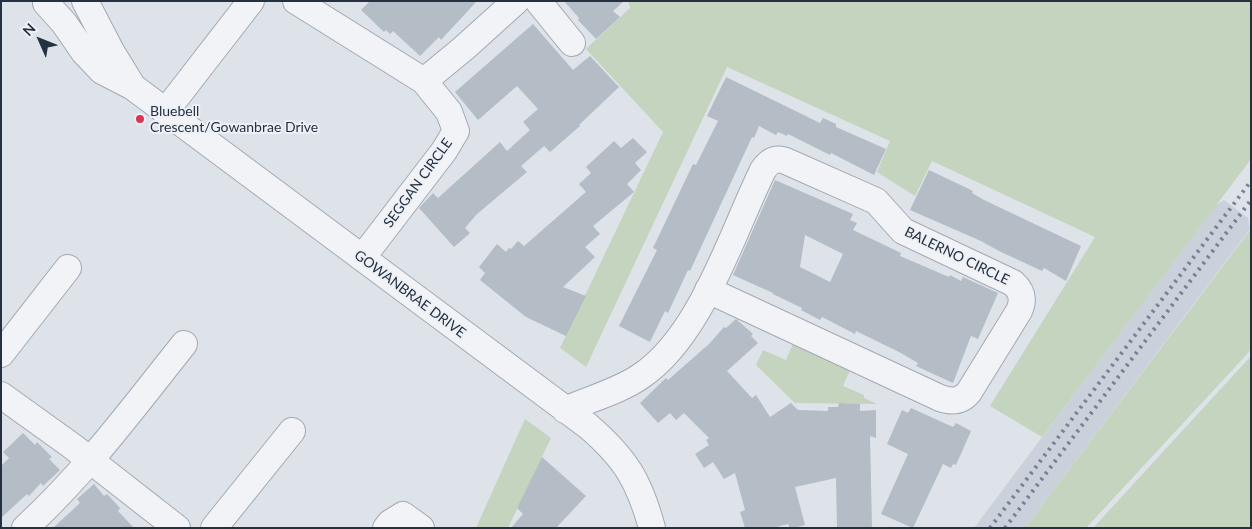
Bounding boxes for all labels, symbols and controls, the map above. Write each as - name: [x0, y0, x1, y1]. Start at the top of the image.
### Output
- north arrow: [15, 15, 65, 65]
- text: N: [19, 19, 39, 39]
- place label: Bluebell Crescent/Gowanbrae Drive: [150, 103, 318, 136]
- marker: Bluebell Crescent/Gowanbrae Drive: [134, 113, 146, 125]
- street label: SEGGAN CIRCLE: [380, 135, 456, 231]
- street label: BALERNO CIRCLE: [902, 223, 1012, 289]
- street label: GOWANBRAE DRIVE: [351, 247, 469, 341]

